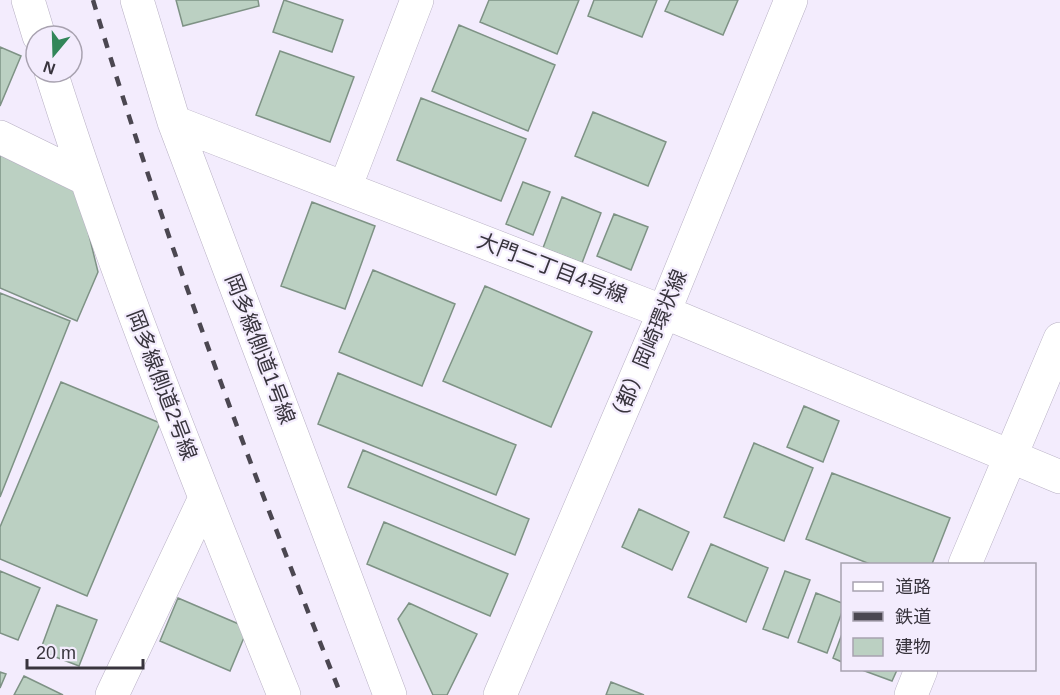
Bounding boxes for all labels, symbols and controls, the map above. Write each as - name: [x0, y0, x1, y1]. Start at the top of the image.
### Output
- north arrow: [24, 24, 84, 84]
- text: N: [41, 58, 58, 78]
- street label: 大門二丁目4号線: [474, 228, 630, 307]
- street label: （都）岡崎環状線: [604, 266, 691, 430]
- street label: 岡多線側道1号線: [221, 271, 300, 427]
- street label: 岡多線側道2号線: [123, 307, 202, 463]
- legend: [841, 563, 1036, 671]
- text: 道路: [895, 577, 931, 597]
- text: 鉄道: [895, 607, 931, 627]
- scale bar: [27, 632, 142, 670]
- text: 建物: [895, 637, 931, 657]
- text: 20 m: [36, 643, 76, 663]

